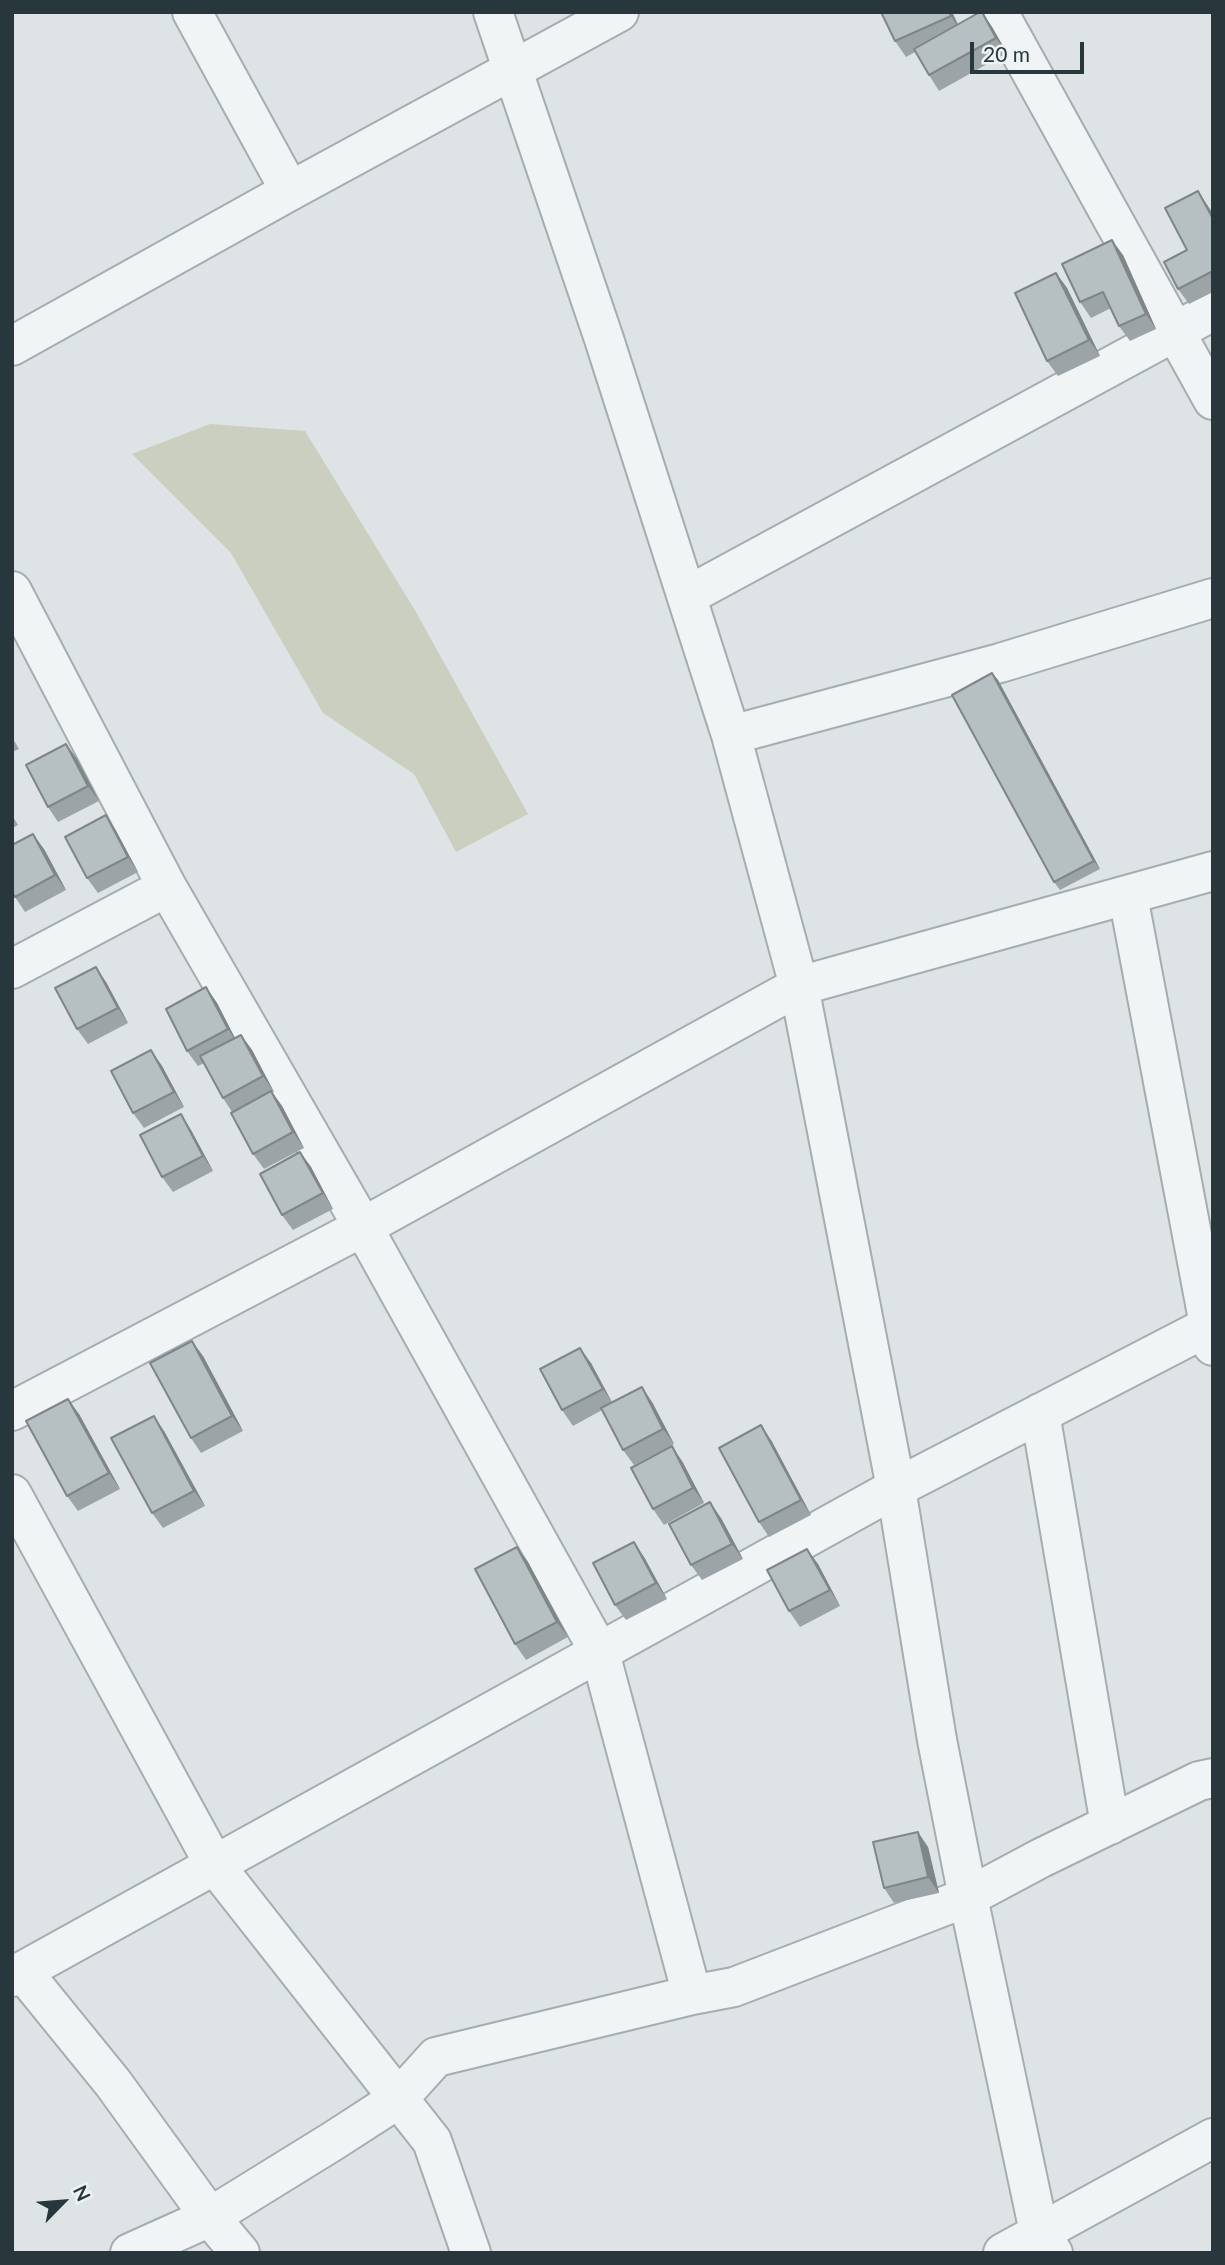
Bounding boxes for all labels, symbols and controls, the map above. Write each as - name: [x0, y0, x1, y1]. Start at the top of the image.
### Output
- scale bar: [973, 28, 1087, 72]
- text: 20 m: [983, 41, 1030, 66]
- north arrow: [28, 2167, 98, 2237]
- text: N: [69, 2181, 96, 2204]

